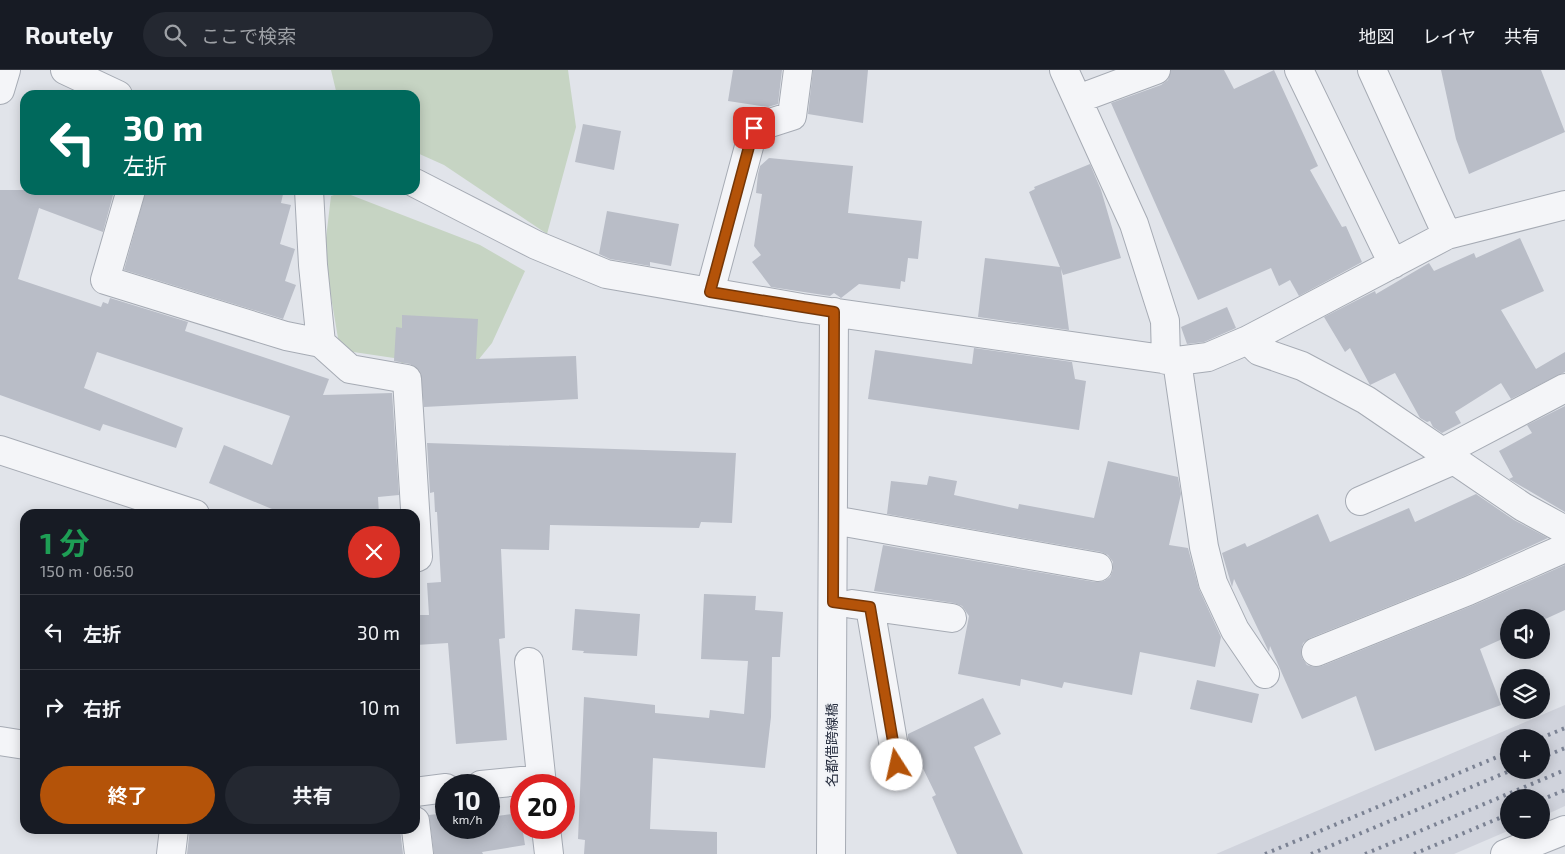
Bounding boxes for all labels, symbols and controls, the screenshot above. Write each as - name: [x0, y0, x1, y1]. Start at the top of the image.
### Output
- search box: [143, 12, 493, 57]
- text: Routely: [25, 20, 113, 49]
- icon: search: [161, 21, 189, 49]
- text: ここで検索: [201, 24, 296, 47]
- text: 地図: [1359, 25, 1395, 47]
- text: レイヤ: [1423, 25, 1476, 47]
- text: 共有: [1504, 25, 1540, 47]
- text: 30 m: [123, 106, 203, 148]
- pin: [733, 107, 775, 149]
- icon: left: [40, 110, 105, 175]
- icon: arrive: [740, 114, 768, 142]
- text: 左折: [123, 152, 167, 178]
- text: 1 分: [40, 524, 89, 560]
- button: close: [348, 526, 400, 578]
- text: 150 m · 06:50: [40, 561, 134, 580]
- map controls: [1500, 609, 1550, 839]
- button: sound: [1500, 609, 1550, 659]
- icon: left: [40, 618, 68, 646]
- text: 30 m: [357, 621, 400, 644]
- text: 左折: [83, 622, 121, 645]
- button: layers: [1500, 669, 1550, 719]
- icon: right: [40, 693, 68, 721]
- text: 10 m: [360, 696, 400, 719]
- text: 右折: [83, 697, 121, 720]
- street label: 名都借跨線橋: [823, 703, 840, 787]
- button: +: [1500, 729, 1550, 779]
- position arrow: [870, 738, 922, 790]
- button: 終了: [40, 766, 215, 824]
- button: 共有: [225, 766, 400, 824]
- speed limit sign: 20: [510, 774, 575, 839]
- text: 10: [454, 785, 481, 815]
- button: −: [1500, 789, 1550, 839]
- text: km/h: [453, 812, 482, 826]

